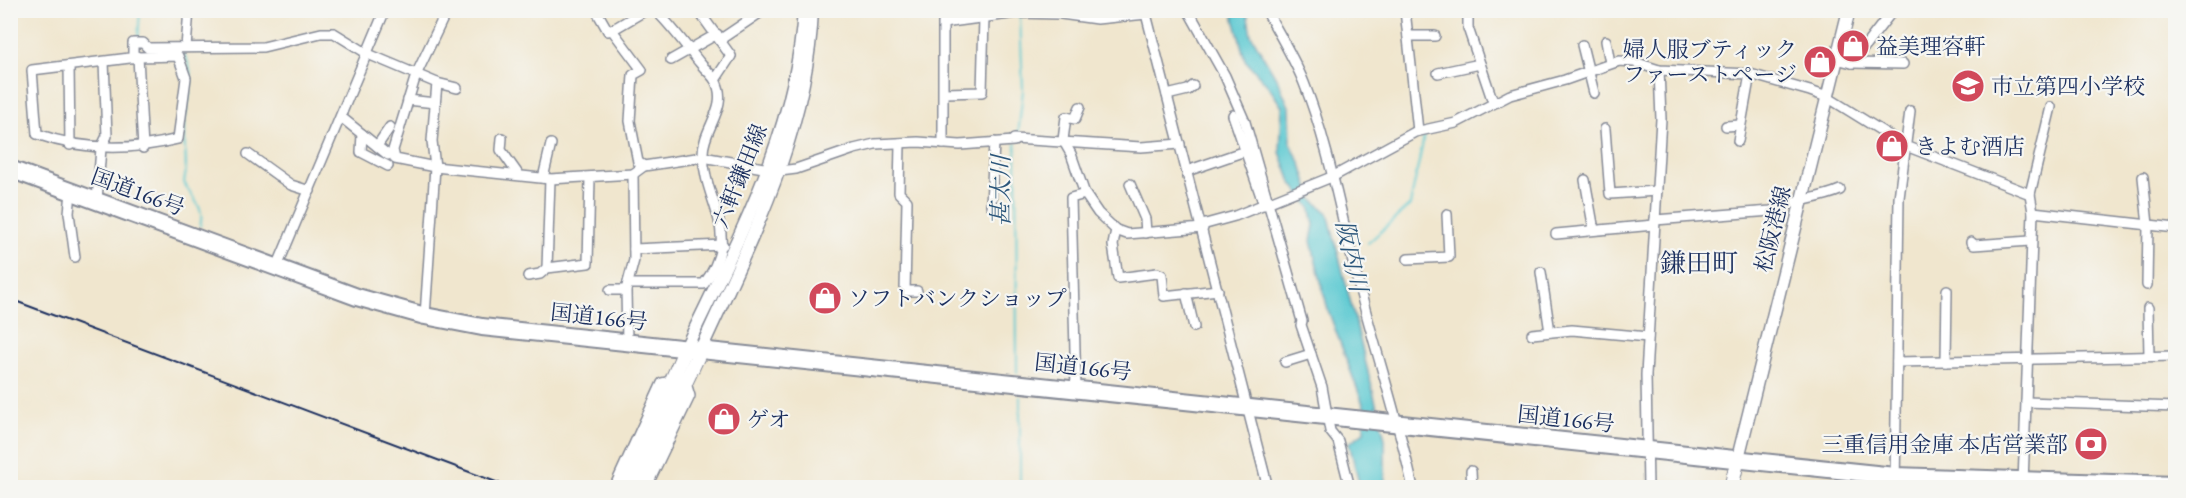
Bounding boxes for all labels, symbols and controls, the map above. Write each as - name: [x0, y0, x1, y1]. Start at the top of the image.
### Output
- shop icon: 益美理容軒: [1835, 28, 1871, 64]
- place label: 益美理容軒: [1876, 32, 1986, 61]
- place label: 婦人服ブティック ファーストページ: [1623, 35, 1797, 89]
- shop icon: 婦人服ブティック ファーストページ: [1802, 44, 1838, 80]
- school or university icon: 市立第四小学校: [1950, 68, 1986, 104]
- place label: 市立第四小学校: [1991, 72, 2145, 101]
- street label: 六軒鎌田線: [706, 120, 774, 232]
- shop icon: きよむ酒店: [1874, 128, 1910, 164]
- place label: きよむ酒店: [1915, 132, 2025, 161]
- water label: 甚太川: [985, 152, 1016, 227]
- street label: 国道166号: [87, 162, 189, 222]
- street label: 松阪港線: [1748, 183, 1798, 275]
- water label: 阪内川: [1329, 218, 1375, 297]
- district label: 鎌田町: [1660, 246, 1738, 280]
- shop icon: ソフトバンクショップ: [807, 280, 843, 316]
- place label: ソフトバンクショップ: [848, 284, 1067, 313]
- street label: 国道166号: [549, 297, 649, 337]
- street label: 国道166号: [1033, 347, 1133, 387]
- street label: 国道166号: [1516, 399, 1616, 439]
- shop icon: ゲオ: [706, 401, 742, 437]
- place label: ゲオ: [747, 405, 791, 434]
- bank icon: 三重信用金庫 本店営業部: [2073, 426, 2109, 462]
- place label: 三重信用金庫 本店営業部: [1822, 430, 2068, 459]

